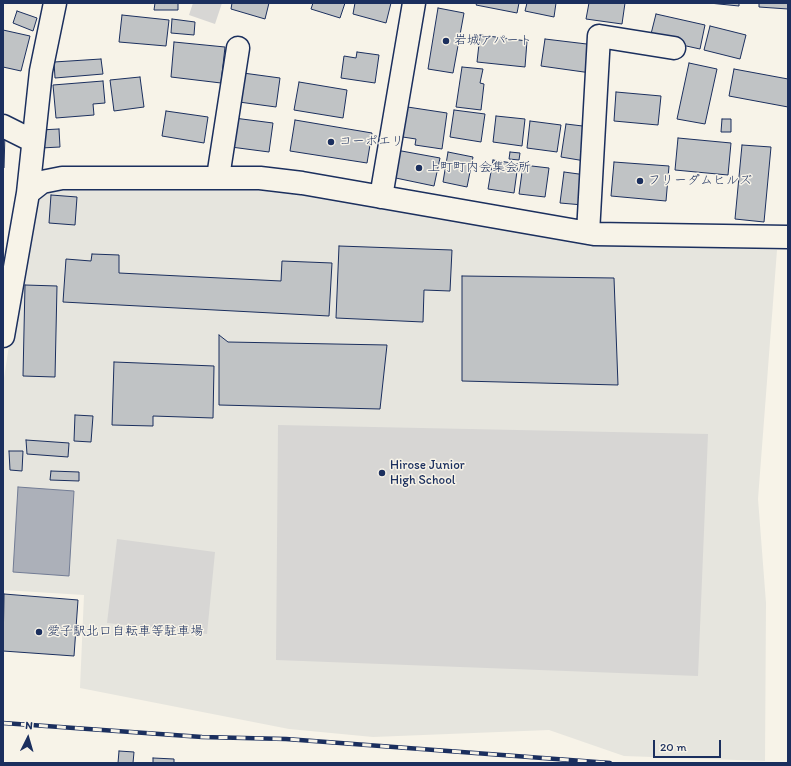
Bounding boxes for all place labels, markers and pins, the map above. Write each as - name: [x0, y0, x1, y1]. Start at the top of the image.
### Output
- place label: 岩城アパート: [454, 33, 532, 49]
- marker: 岩城アパート: [441, 36, 451, 46]
- place label: コーポエリ: [339, 134, 404, 150]
- marker: コーポエリ: [326, 137, 336, 147]
- place label: 上町町内会集会所: [427, 160, 531, 176]
- marker: 上町町内会集会所: [414, 163, 424, 173]
- place label: フリーダムヒルズ: [648, 173, 752, 189]
- marker: フリーダムヒルズ: [635, 176, 645, 186]
- place label: Hirose Junior High School: [390, 458, 465, 489]
- marker: Hirose Junior High School: [377, 468, 387, 478]
- place label: 愛子駅北口自転車等駐車場: [47, 624, 203, 640]
- marker: 愛子駅北口自転車等駐車場: [34, 627, 44, 637]

